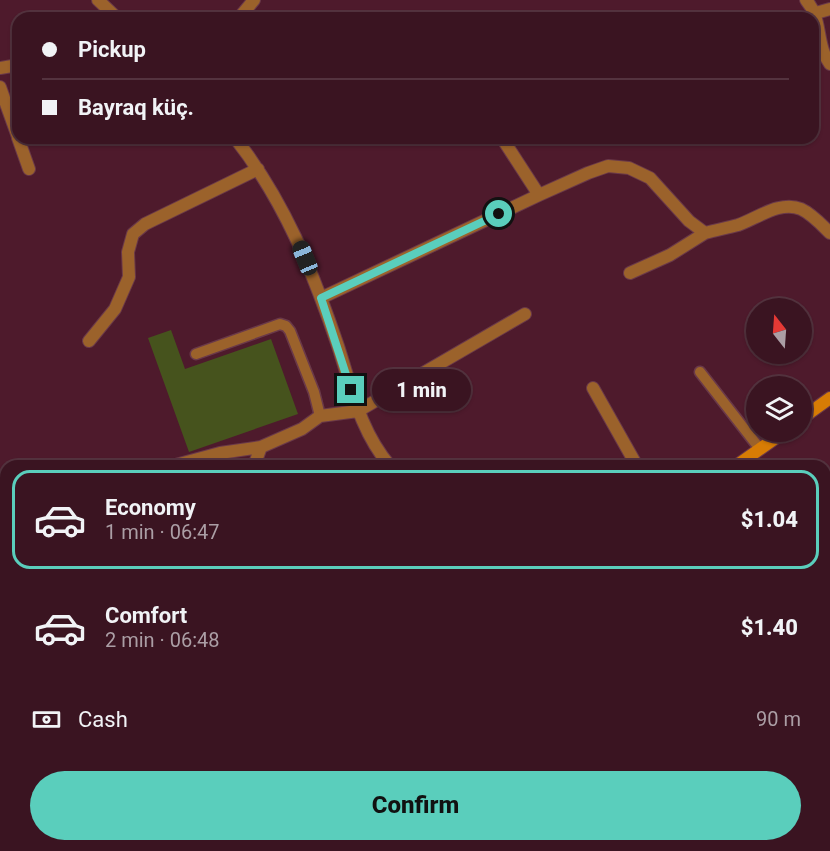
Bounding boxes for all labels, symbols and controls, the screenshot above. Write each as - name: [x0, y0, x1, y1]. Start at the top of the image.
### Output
- text: Pickup: [78, 37, 146, 62]
- text: Bayraq küç.: [78, 95, 194, 120]
- route start: [485, 200, 512, 227]
- car: [290, 238, 320, 278]
- north arrow: [746, 298, 812, 364]
- map controls: [746, 298, 812, 442]
- callout: 1 min: [372, 369, 471, 411]
- route end: [337, 376, 364, 403]
- button: layers: [746, 376, 812, 442]
- text: 1 min: [396, 378, 447, 402]
- icon: car: [33, 493, 87, 547]
- text: Economy: [105, 495, 196, 520]
- text: $1.04: [741, 507, 798, 532]
- text: 1 min · 06:47: [105, 520, 220, 544]
- icon: car: [33, 601, 87, 655]
- text: Comfort: [105, 603, 187, 628]
- text: $1.40: [741, 615, 798, 640]
- text: 2 min · 06:48: [105, 628, 220, 652]
- icon: cash: [30, 703, 63, 736]
- text: Cash: [78, 707, 128, 732]
- text: 90 m: [756, 707, 801, 731]
- button: Confirm: [30, 771, 801, 840]

